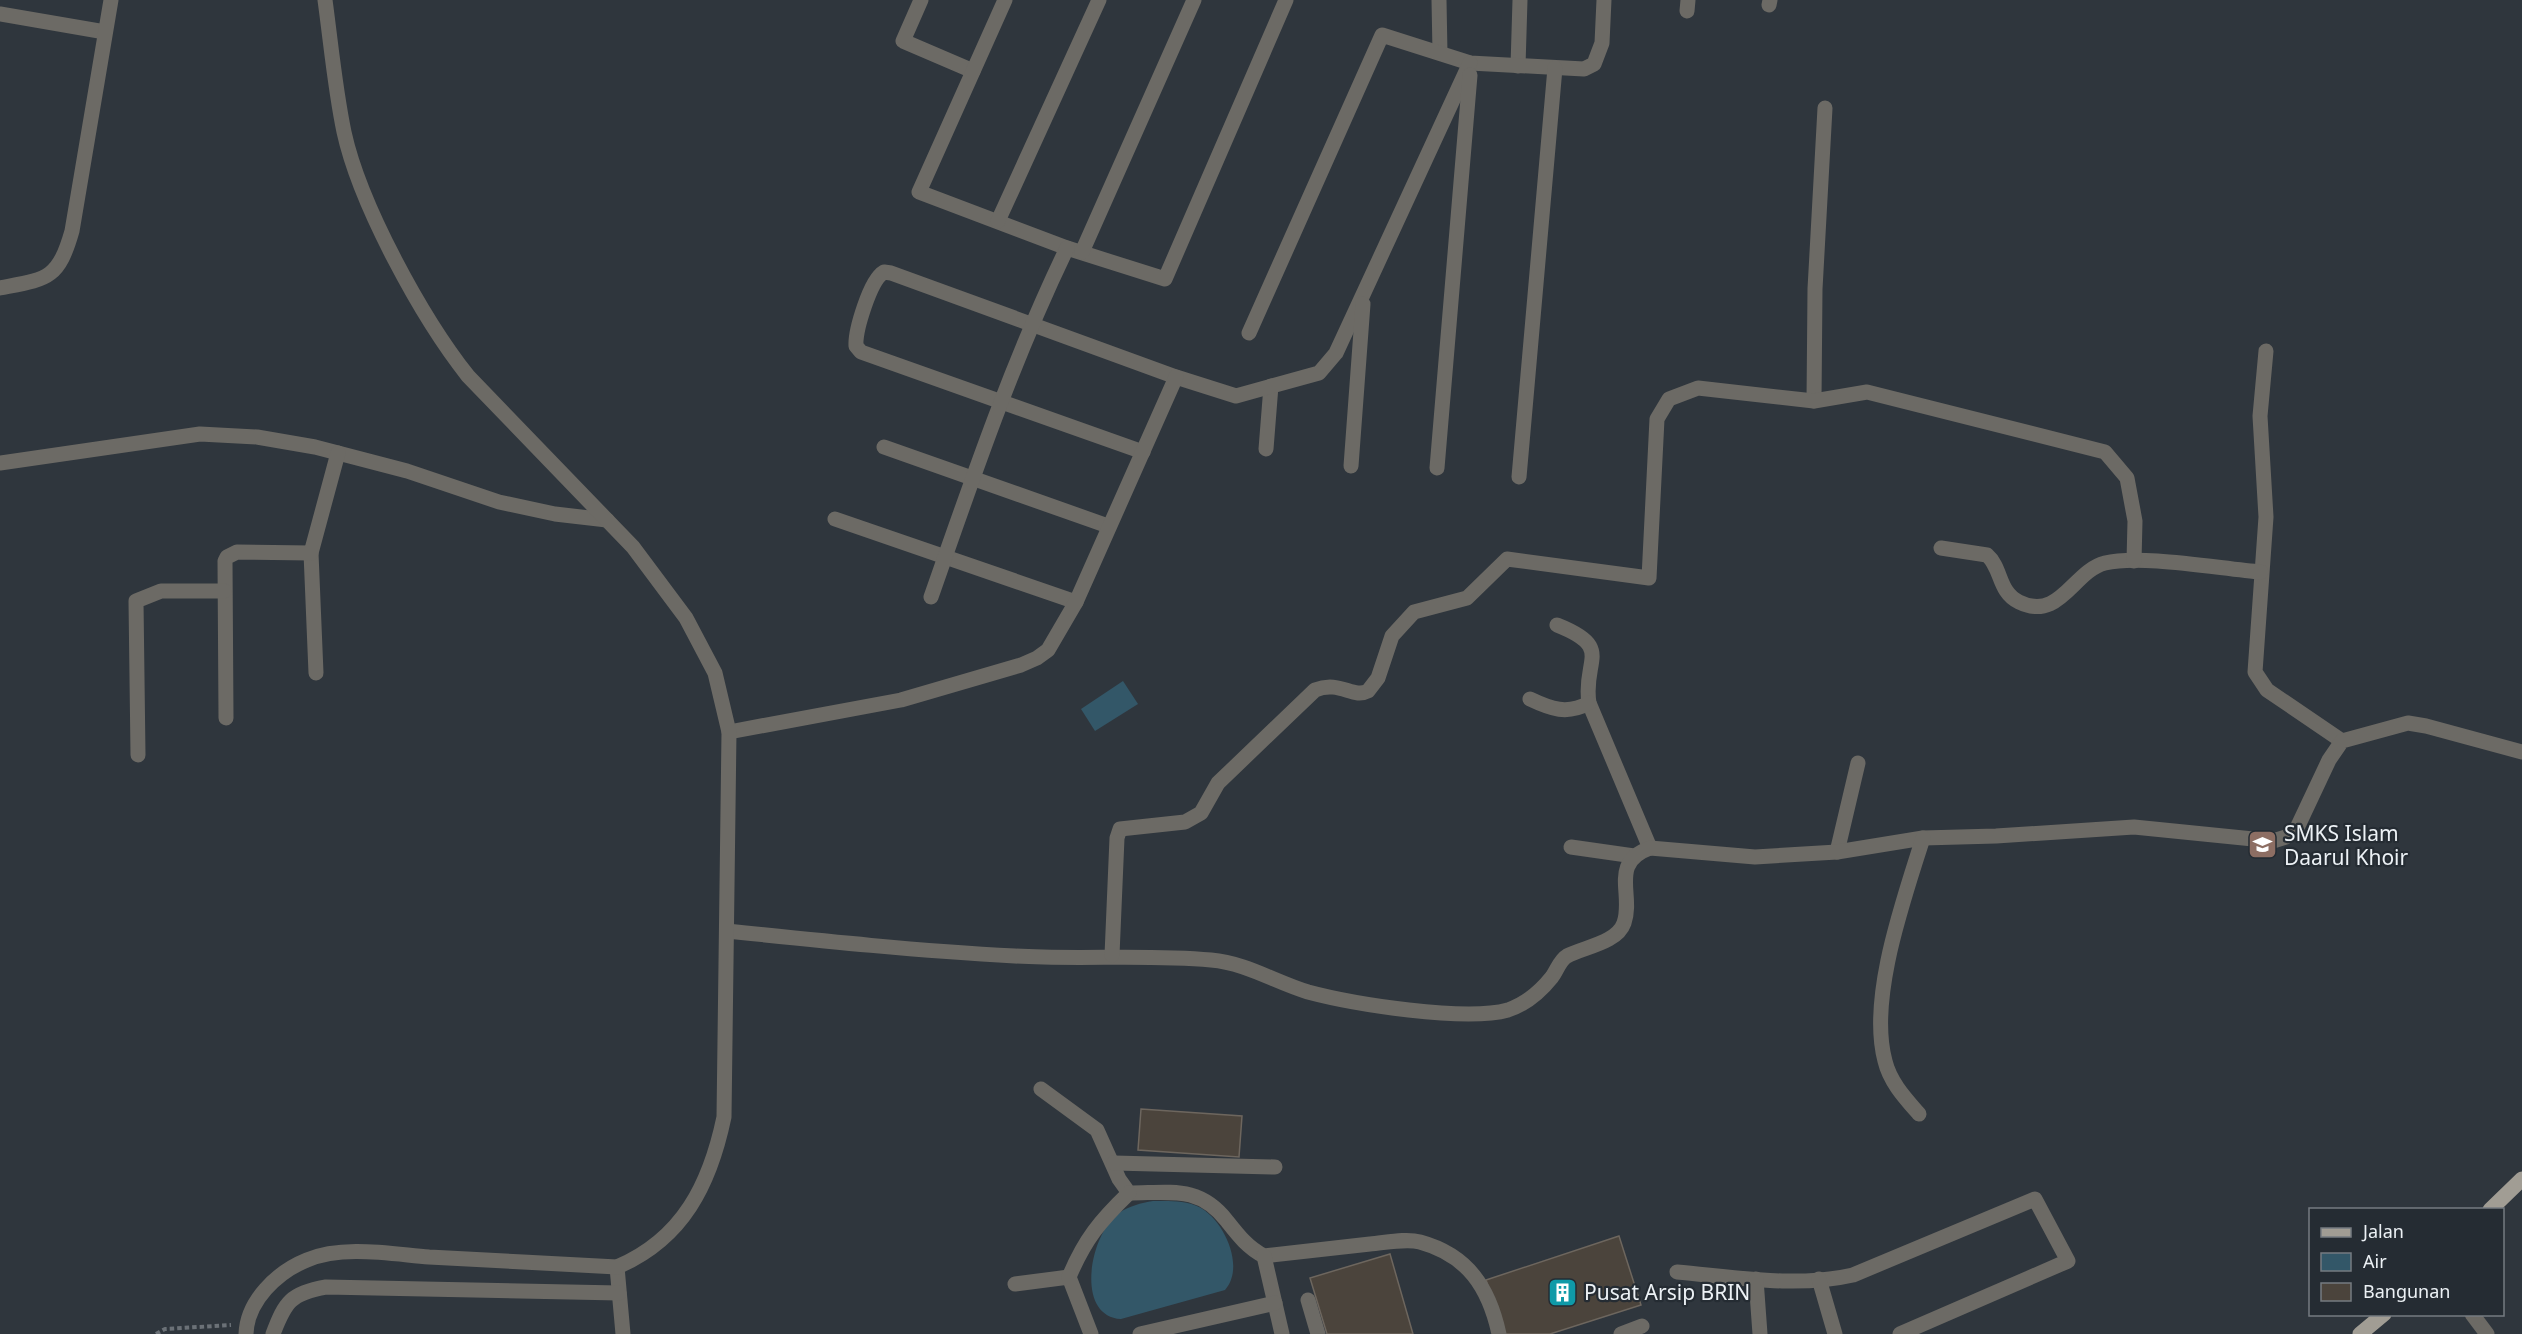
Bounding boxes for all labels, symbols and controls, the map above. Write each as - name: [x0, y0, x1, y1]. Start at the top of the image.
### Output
- place label: SMKS Islam Daarul Khoir: [2284, 819, 2409, 871]
- school or university icon: SMKS Islam Daarul Khoir: [2247, 829, 2279, 861]
- legend: [2309, 1208, 2504, 1316]
- text: Jalan: [2361, 1219, 2404, 1243]
- text: Air: [2363, 1249, 2387, 1273]
- building icon: Pusat Arsip BRIN: [1547, 1276, 1579, 1308]
- place label: Pusat Arsip BRIN: [1584, 1278, 1750, 1306]
- text: Bangunan: [2363, 1279, 2450, 1303]

